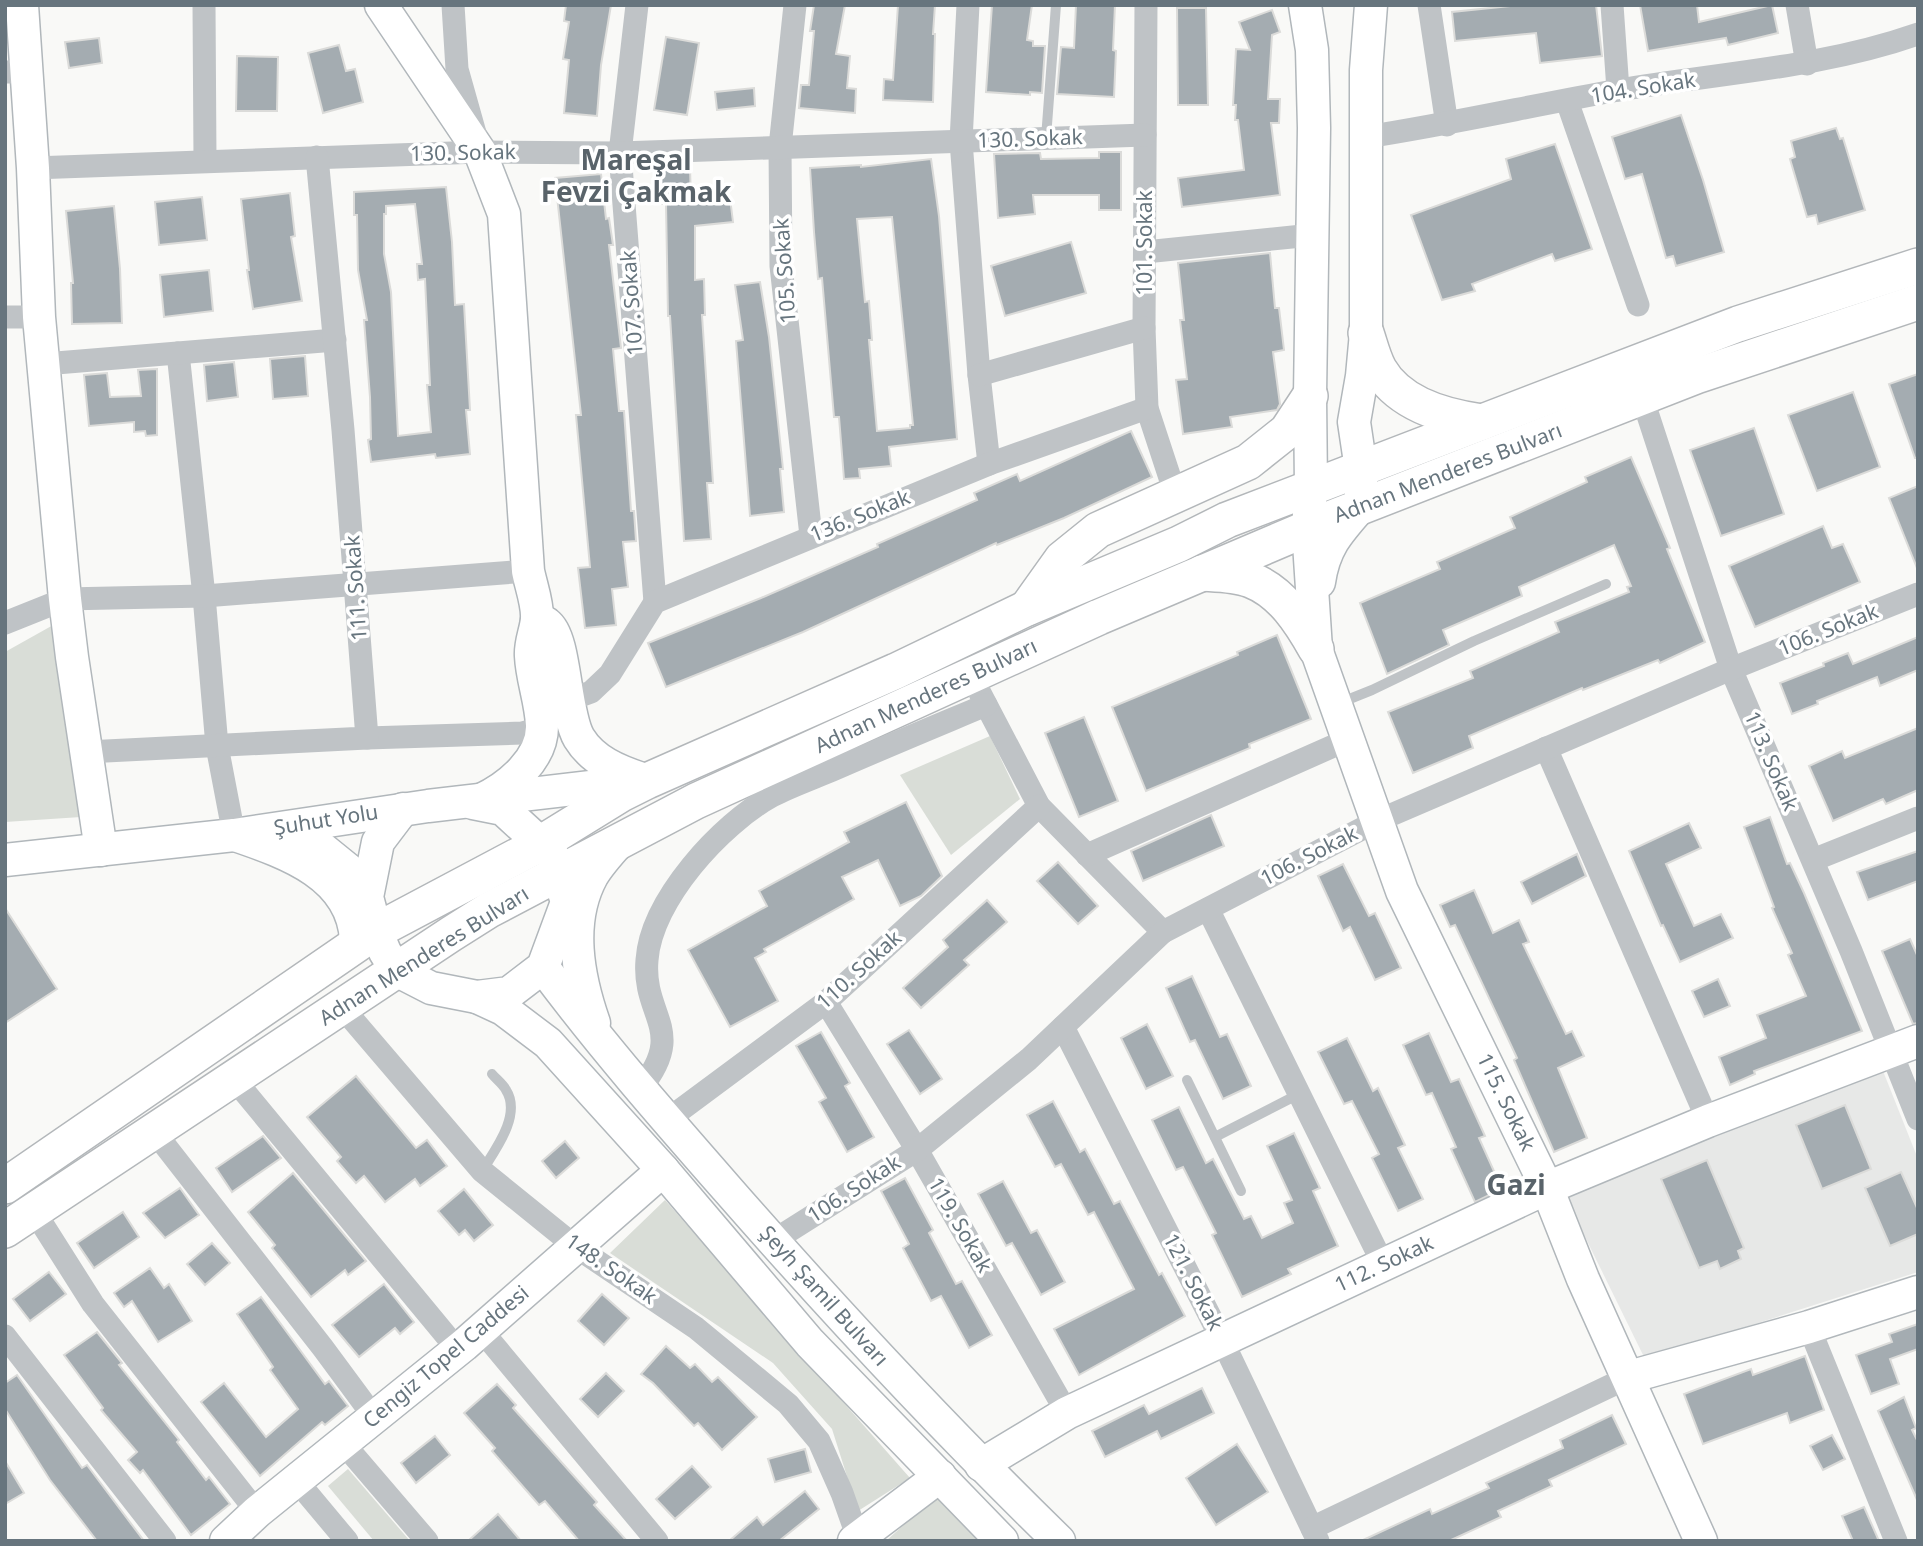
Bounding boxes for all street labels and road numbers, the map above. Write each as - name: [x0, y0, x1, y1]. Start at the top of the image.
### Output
- street label: 104. Sokak: [1589, 65, 1698, 109]
- street label: 130. Sokak: [977, 122, 1084, 154]
- street label: 130. Sokak: [410, 137, 517, 167]
- street label: 101. Sokak: [1130, 189, 1158, 296]
- street label: 105. Sokak: [766, 217, 802, 325]
- street label: 107. Sokak: [613, 249, 649, 357]
- street label: Adnan Menderes Bulvarı: [1329, 416, 1566, 529]
- street label: 136. Sokak: [805, 482, 915, 548]
- street label: 111. Sokak: [337, 534, 373, 642]
- street label: 106. Sokak: [1773, 596, 1883, 662]
- street label: Adnan Menderes Bulvarı: [810, 631, 1041, 759]
- street label: 113. Sokak: [1738, 707, 1806, 815]
- street label: Şuhut Yolu: [272, 797, 380, 841]
- street label: 106. Sokak: [1255, 818, 1363, 892]
- street label: Adnan Menderes Bulvarı: [313, 879, 534, 1031]
- street label: 110. Sokak: [810, 923, 908, 1015]
- street label: 115. Sokak: [1471, 1048, 1543, 1156]
- street label: 106. Sokak: [802, 1147, 906, 1229]
- street label: 119. Sokak: [922, 1172, 1000, 1278]
- street label: Şeyh Şamil Bulvarı: [754, 1219, 895, 1372]
- street label: 148. Sokak: [560, 1226, 663, 1310]
- street label: 121. Sokak: [1157, 1228, 1231, 1336]
- street label: 112. Sokak: [1330, 1228, 1438, 1298]
- street label: Cengiz Topel Caddesi: [356, 1278, 534, 1434]

